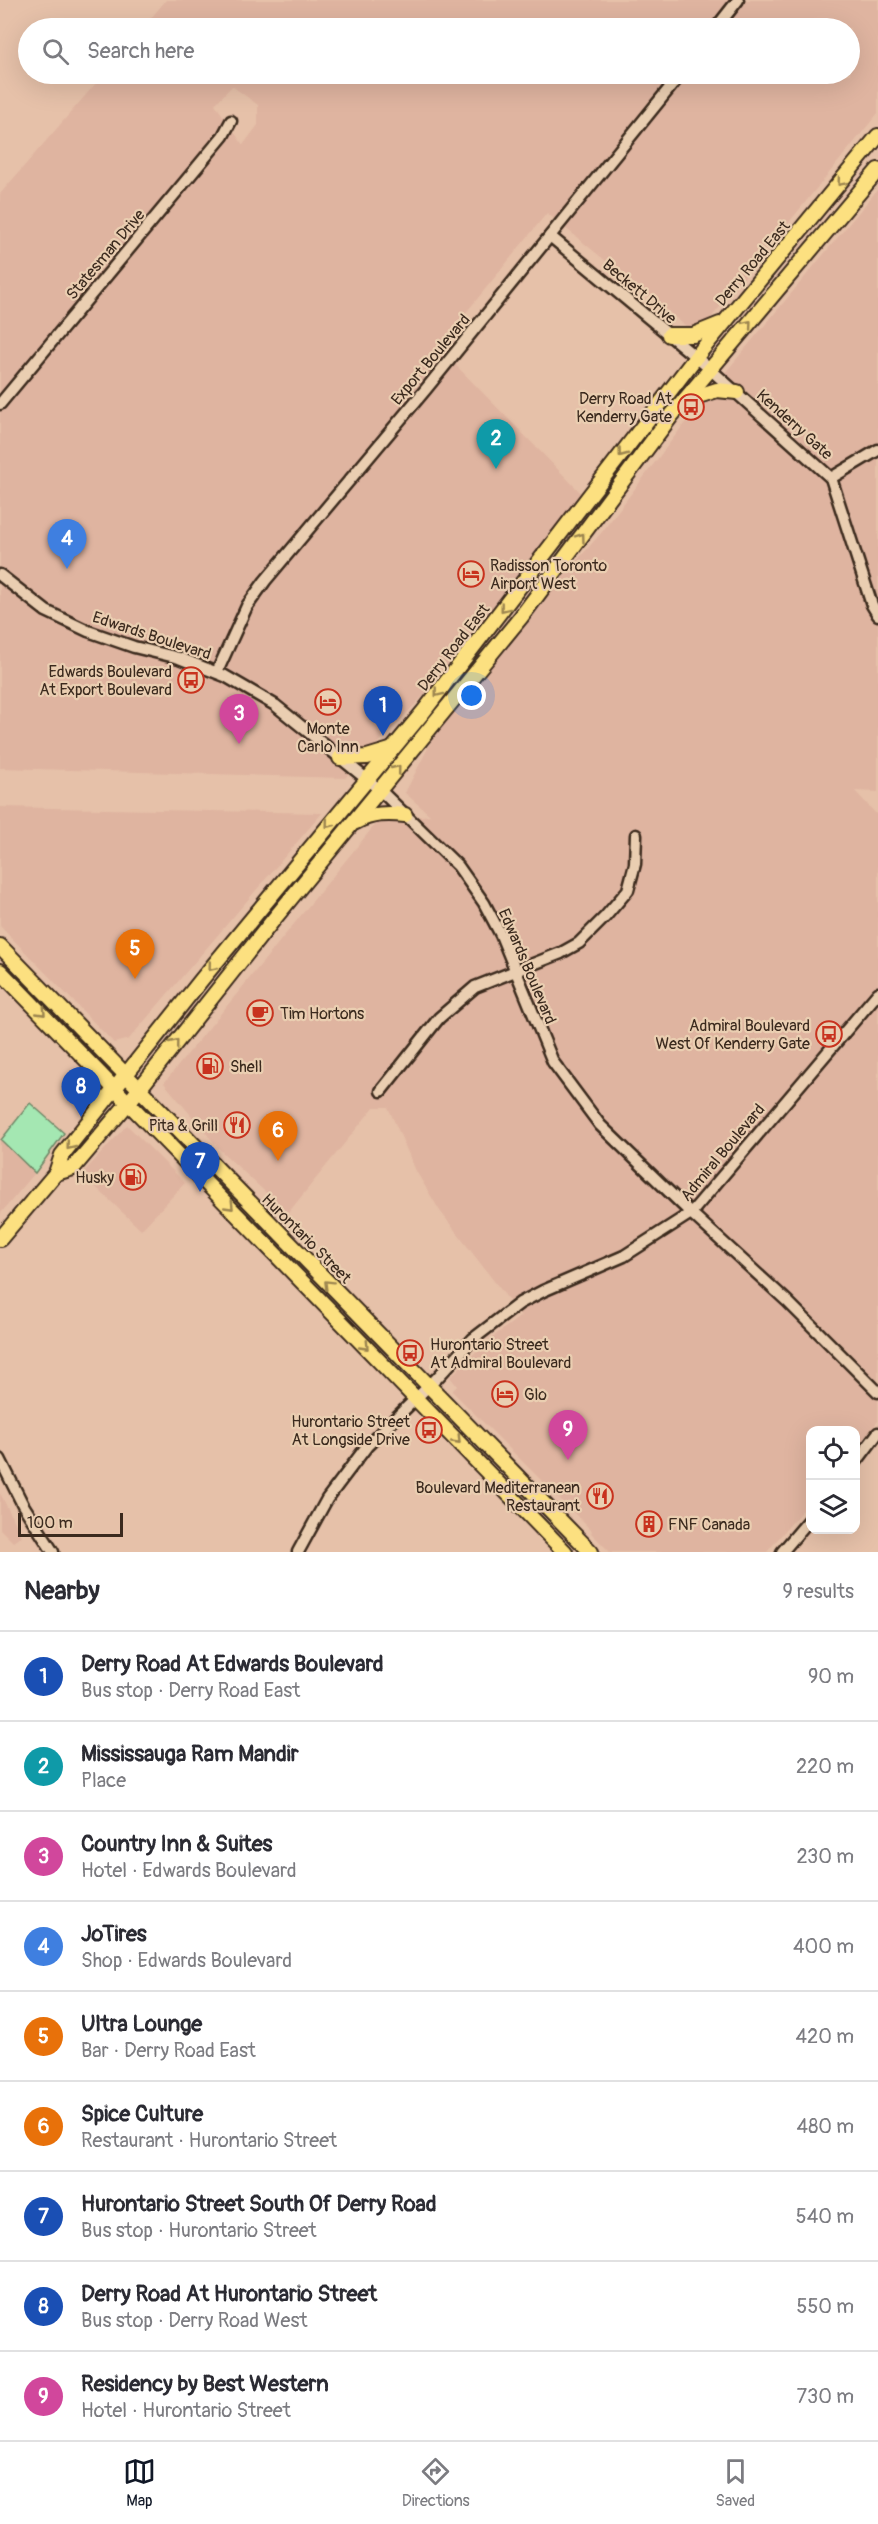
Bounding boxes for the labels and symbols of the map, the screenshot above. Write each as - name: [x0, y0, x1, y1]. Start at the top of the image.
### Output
- one-way arrow: [838, 175, 849, 186]
- street label: Statesman Drive: [62, 205, 150, 304]
- street label: Derry Road East: [711, 216, 795, 311]
- street label: Beckett Drive: [598, 255, 680, 328]
- street label: Export Boulevard: [387, 310, 475, 409]
- one-way arrow: [741, 320, 752, 331]
- street label: Kenderry Gate: [752, 385, 837, 464]
- place label: Derry Road At Kenderry Gate: [576, 389, 673, 427]
- bus stop icon: Derry Road At Kenderry Gate: [676, 392, 706, 422]
- pin: 2: [476, 420, 516, 469]
- one-way arrow: [618, 446, 629, 457]
- pin: 4: [48, 520, 86, 569]
- one-way arrow: [574, 533, 585, 544]
- place label: Radisson Toronto Airport West: [490, 556, 608, 594]
- hotel icon: Radisson Toronto Airport West: [456, 559, 486, 589]
- street label: Derry Road East: [413, 599, 495, 695]
- one-way arrow: [501, 602, 512, 613]
- street label: Edwards Boulevard: [90, 607, 214, 665]
- place label: Edwards Boulevard At Export Boulevard: [39, 662, 172, 700]
- bus stop icon: Edwards Boulevard At Export Boulevard: [176, 665, 206, 695]
- your location: [457, 681, 486, 710]
- pin: 1: [364, 686, 403, 736]
- hotel icon: Monte Carlo Inn: [313, 687, 343, 717]
- one-way arrow: [434, 687, 445, 698]
- pin: 3: [220, 694, 258, 744]
- place label: Monte Carlo Inn: [297, 719, 359, 757]
- one-way arrow: [390, 765, 401, 776]
- one-way arrow: [326, 817, 337, 828]
- street label: Edwards Boulevard: [494, 906, 560, 1027]
- pin: 5: [116, 930, 154, 979]
- one-way arrow: [208, 960, 219, 971]
- cafe icon: Tim Hortons: [245, 998, 275, 1028]
- place label: Tim Hortons: [280, 1004, 364, 1024]
- one-way arrow: [35, 1006, 46, 1016]
- place label: Admiral Boulevard West Of Kenderry Gate: [655, 1016, 810, 1054]
- bus stop icon: Admiral Boulevard West Of Kenderry Gate: [814, 1019, 844, 1049]
- one-way arrow: [168, 1039, 179, 1050]
- fuel station icon: Shell: [195, 1051, 225, 1081]
- place label: Shell: [230, 1057, 262, 1077]
- pin: 8: [62, 1068, 100, 1117]
- street label: Admiral Boulevard: [676, 1100, 769, 1205]
- restaurant icon: Pita & Grill: [222, 1110, 252, 1140]
- pin: 6: [258, 1112, 298, 1161]
- place label: Pita & Grill: [149, 1116, 218, 1136]
- one-way arrow: [66, 1139, 77, 1150]
- pin: 7: [180, 1142, 220, 1192]
- fuel station icon: Husky: [118, 1162, 148, 1192]
- place label: Husky: [75, 1168, 114, 1188]
- street label: Hurontario Street: [257, 1190, 356, 1288]
- one-way arrow: [222, 1199, 233, 1210]
- one-way arrow: [325, 1280, 336, 1291]
- place label: Hurontario Street At Admiral Boulevard: [430, 1335, 571, 1373]
- one-way arrow: [358, 1338, 369, 1349]
- bus stop icon: Hurontario Street At Admiral Boulevard: [395, 1338, 425, 1368]
- hotel icon: Glo: [490, 1379, 520, 1409]
- place label: Glo: [524, 1385, 547, 1405]
- pin: 9: [548, 1410, 588, 1460]
- place label: Hurontario Street At Longside Drive: [291, 1412, 411, 1450]
- bus stop icon: Hurontario Street At Longside Drive: [414, 1415, 444, 1445]
- one-way arrow: [450, 1434, 461, 1444]
- place label: Boulevard Mediterranean Restaurant: [415, 1478, 581, 1516]
- restaurant icon: Boulevard Mediterranean Restaurant: [585, 1481, 615, 1511]
- building icon: FNF Canada: [634, 1509, 664, 1539]
- scale bar: [18, 1510, 123, 1538]
- place label: FNF Canada: [668, 1515, 750, 1535]

